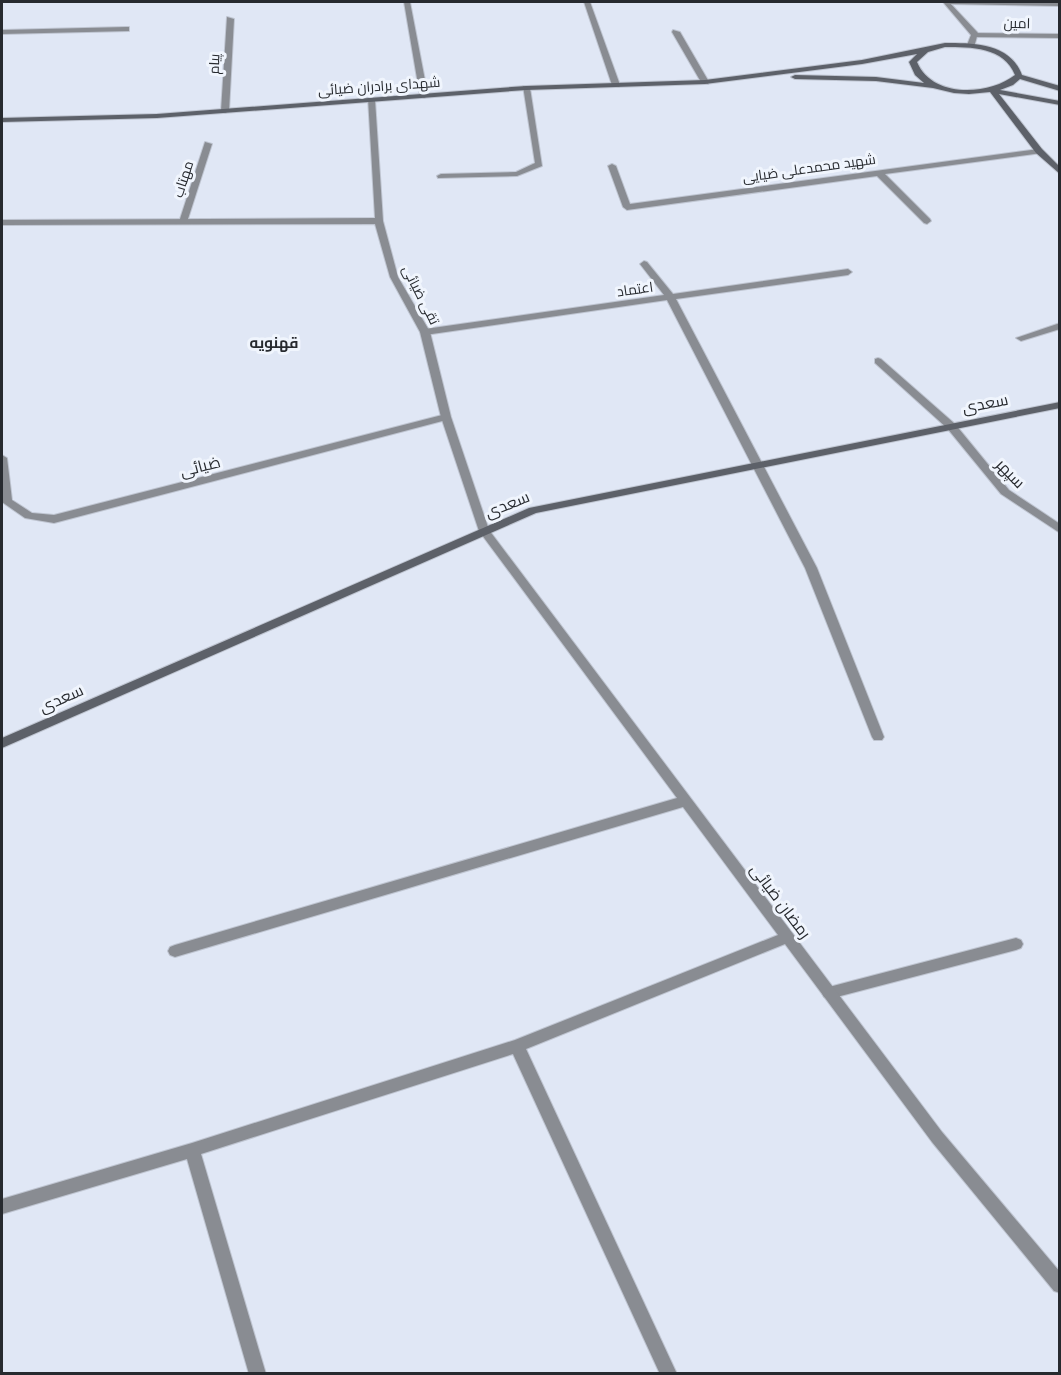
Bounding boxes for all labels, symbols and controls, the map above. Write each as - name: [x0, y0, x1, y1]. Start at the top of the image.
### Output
- street label: امین: [1004, 15, 1030, 31]
- street label: پیام: [205, 53, 225, 75]
- street label: شهدای برادران ضیائی: [317, 74, 441, 98]
- street label: شهید محمدعلی ضیایی: [741, 151, 877, 185]
- street label: مهتاب: [170, 159, 196, 199]
- street label: تقی ضیائی: [399, 263, 443, 328]
- street label: اعتماد: [616, 279, 654, 299]
- district label: قهنویه: [250, 334, 298, 352]
- street label: سعدی: [961, 390, 1010, 418]
- street label: ضیائی: [178, 452, 223, 482]
- street label: سپهر: [991, 454, 1029, 493]
- street label: سعدی: [482, 487, 533, 523]
- street label: سعدی: [36, 680, 87, 717]
- street label: رمضان ضیائی: [746, 860, 815, 943]

